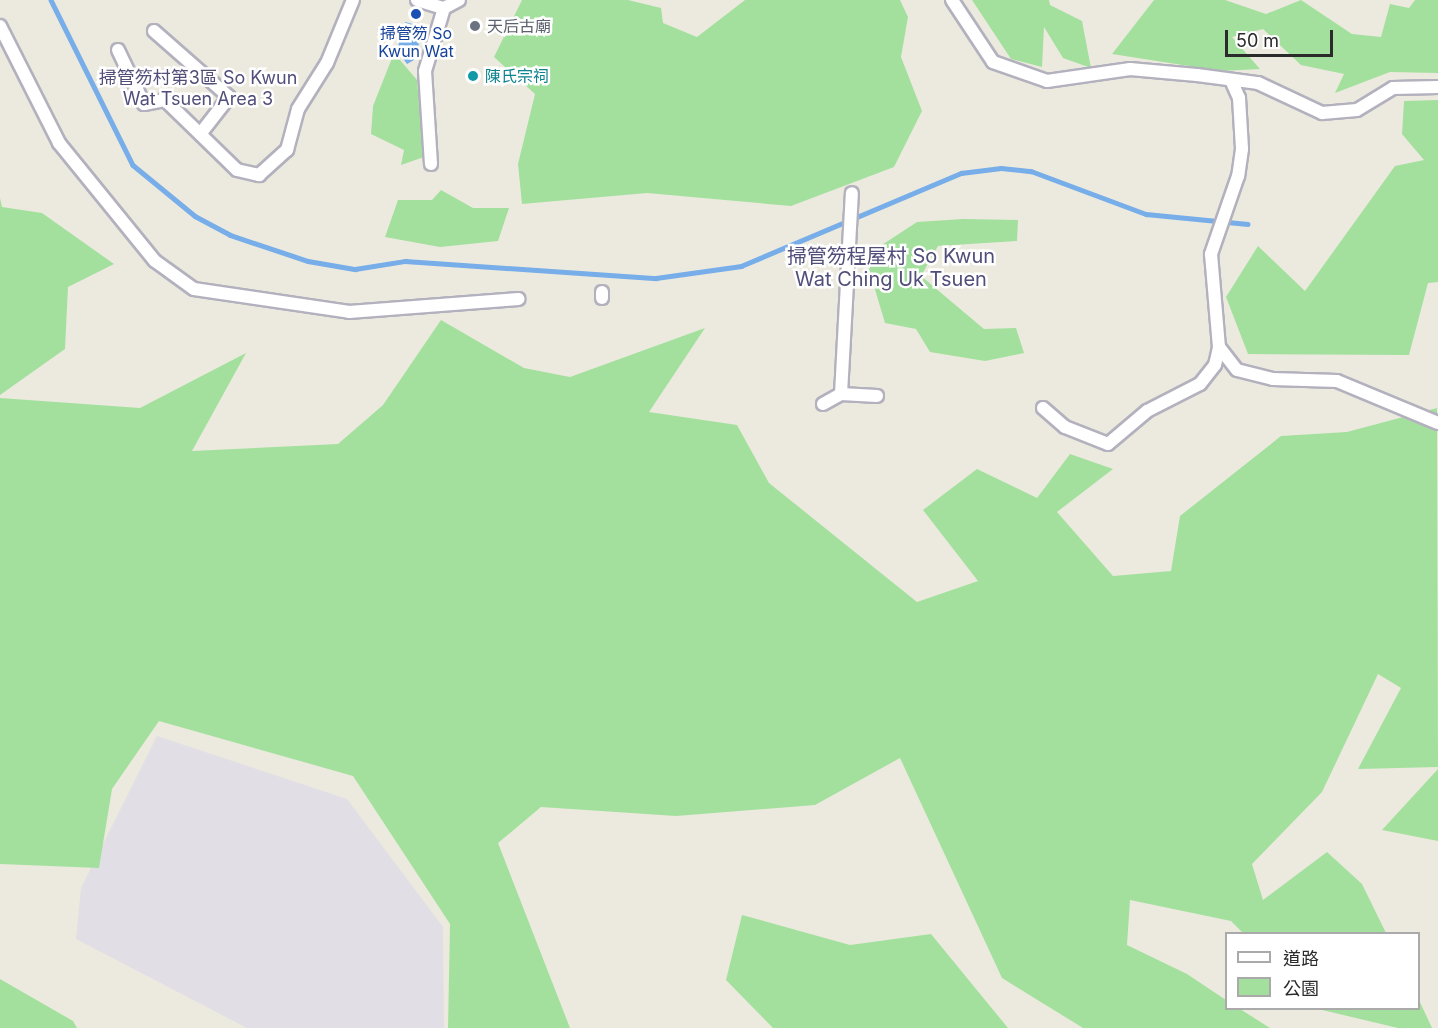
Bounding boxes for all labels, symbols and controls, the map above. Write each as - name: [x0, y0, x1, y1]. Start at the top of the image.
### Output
- marker: 掃管笏 So Kwun Wat: [409, 7, 423, 21]
- place label: 天后古廟: [487, 16, 551, 36]
- scale bar: [1228, 18, 1336, 56]
- marker: 天后古廟: [468, 19, 482, 33]
- place label: 掃管笏 So Kwun Wat: [378, 23, 454, 61]
- text: 50 m: [1236, 30, 1279, 51]
- place label: 陳氏宗祠: [485, 66, 549, 86]
- district label: 掃管笏村第3區 So Kwun Wat Tsuen Area 3: [99, 68, 297, 110]
- marker: 陳氏宗祠: [466, 69, 480, 83]
- district label: 掃管笏程屋村 So Kwun Wat Ching Uk Tsuen: [782, 245, 1000, 292]
- legend: [1225, 932, 1420, 1010]
- text: 道路: [1283, 948, 1319, 969]
- text: 公園: [1283, 978, 1319, 999]

